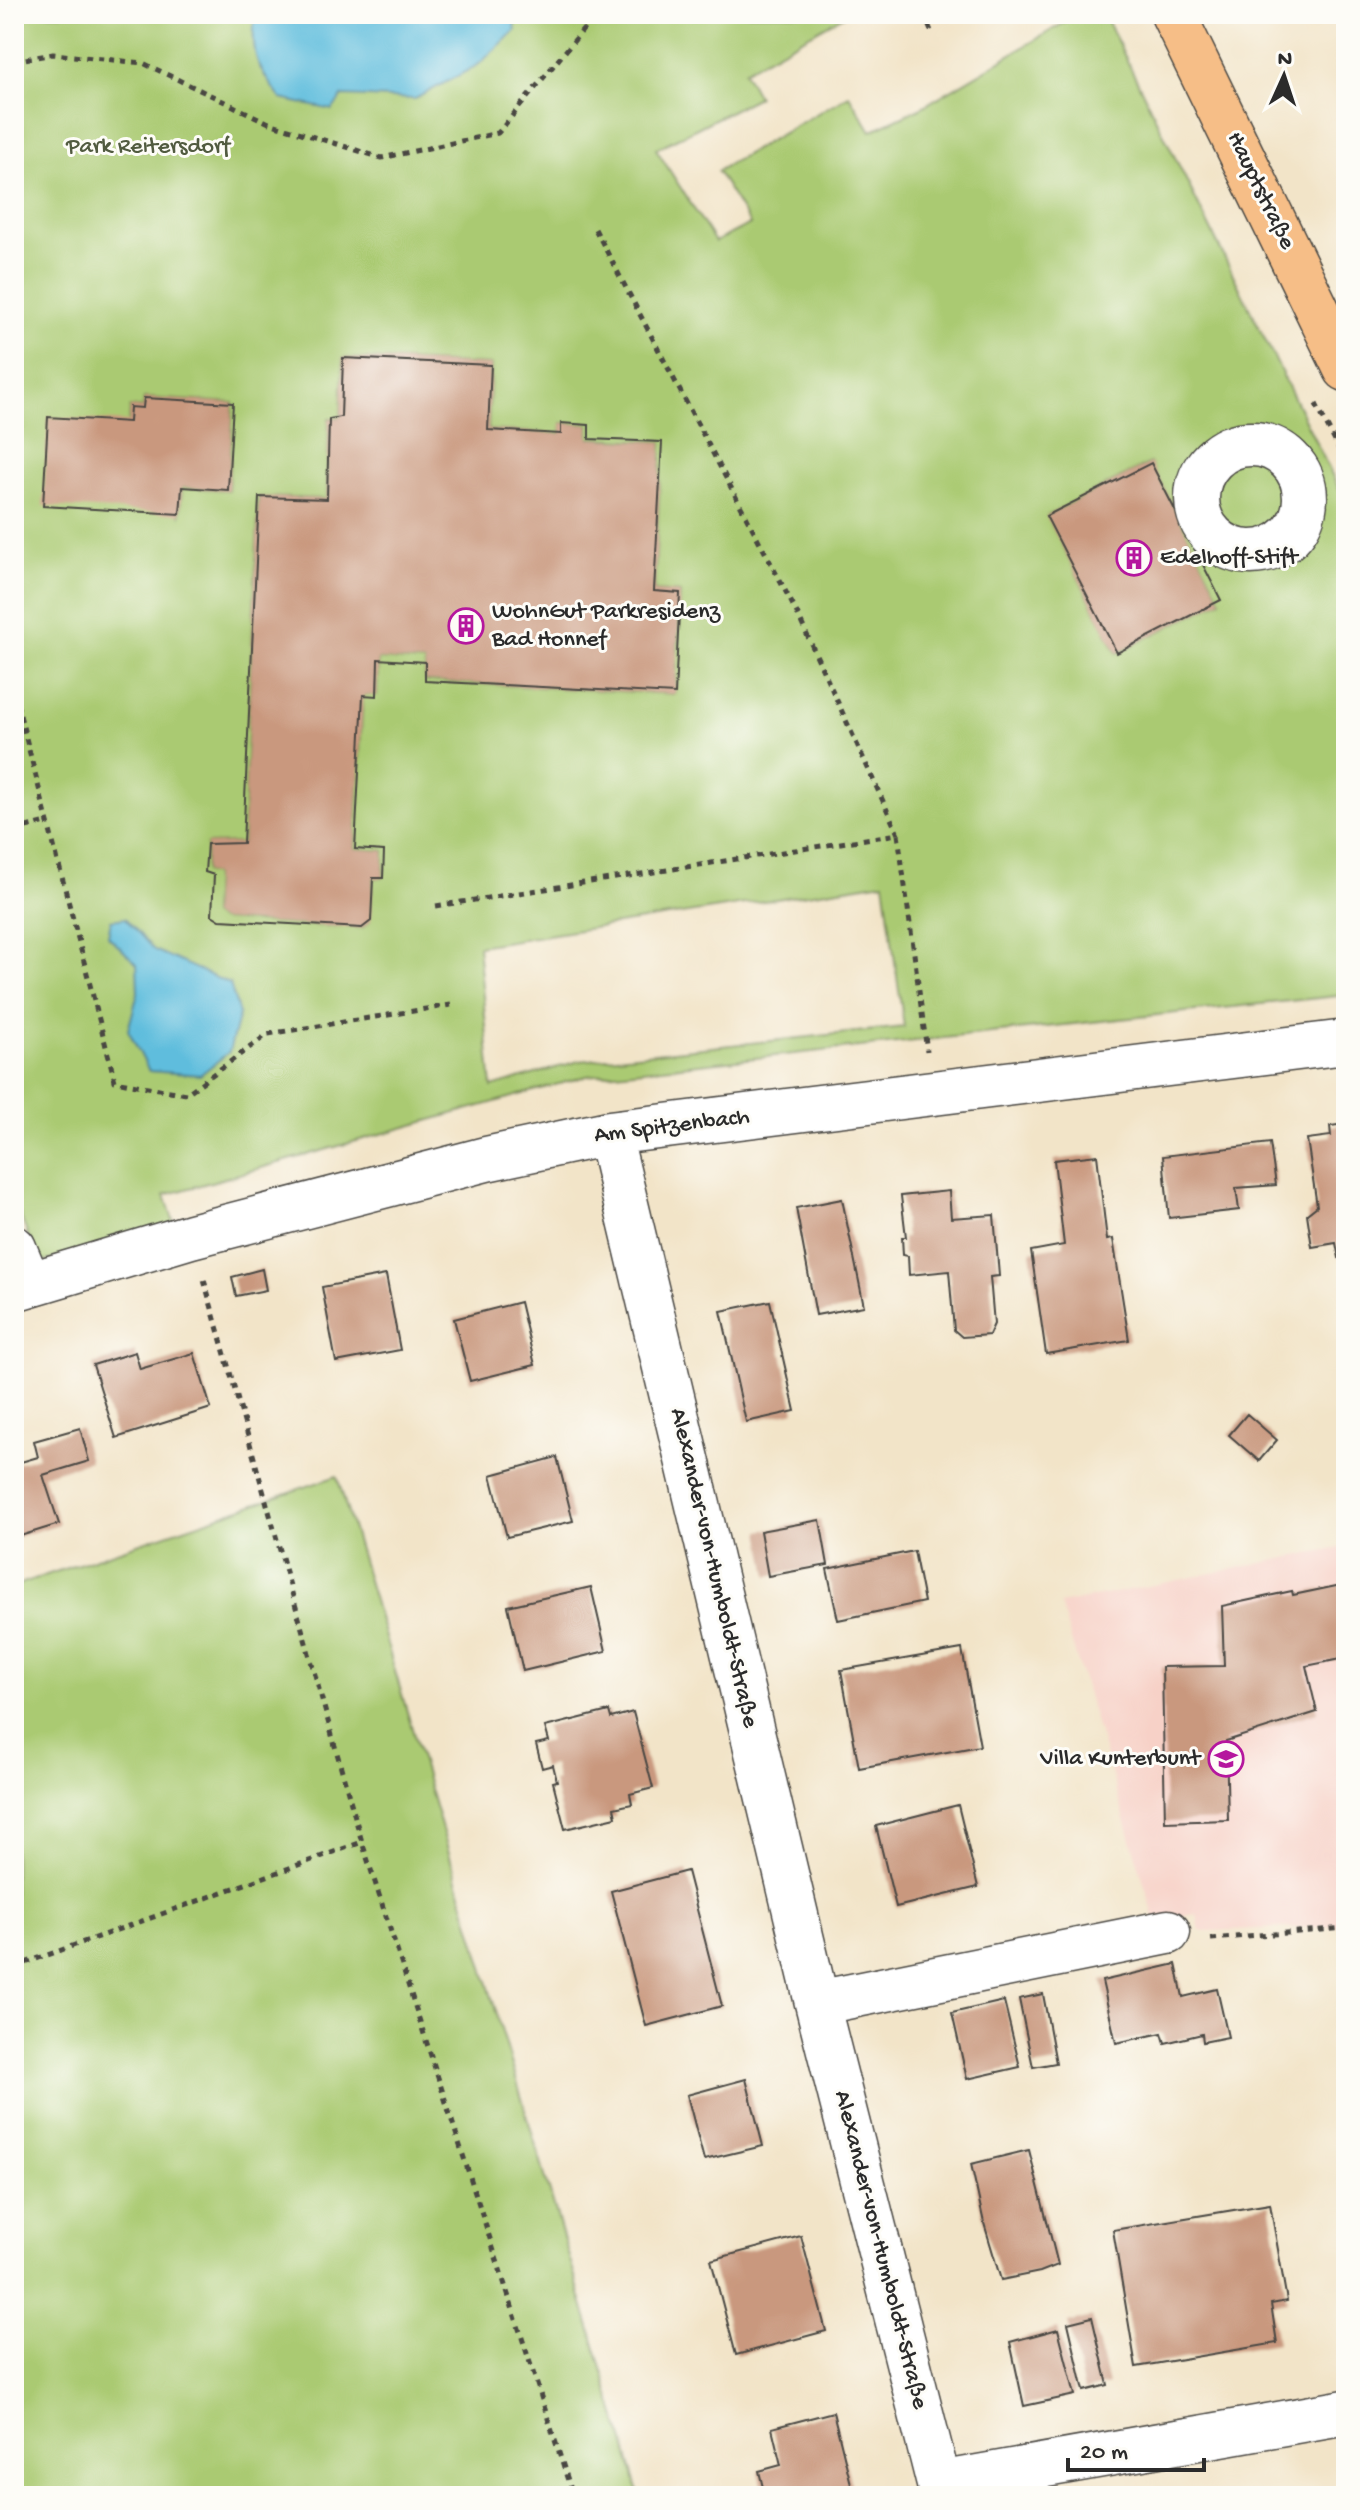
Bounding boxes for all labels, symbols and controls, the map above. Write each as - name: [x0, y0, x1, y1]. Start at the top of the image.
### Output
- north arrow: [1244, 36, 1324, 116]
- text: N: [1277, 47, 1293, 73]
- street label: Hauptstraße: [1219, 127, 1301, 255]
- park label: Park Reitersdorf: [65, 133, 231, 162]
- building icon: Edelhoff-Stift: [1115, 539, 1153, 577]
- place label: Edelhoff-Stift: [1160, 544, 1300, 573]
- place label: WohnGut Parkresidenz Bad Honnef: [491, 598, 722, 655]
- building icon: WohnGut Parkresidenz Bad Honnef: [447, 607, 485, 645]
- street label: Am Spitzenbach: [593, 1103, 751, 1151]
- street label: Alexander-von-Humboldt-Straße: [662, 1405, 764, 1731]
- school or university icon: Villa Kunterbunt: [1207, 1740, 1245, 1778]
- place label: Villa Kunterbunt: [1039, 1745, 1202, 1774]
- street label: Alexander-von-Humboldt-Straße: [826, 2088, 934, 2413]
- scale bar: [1068, 2422, 1204, 2472]
- text: 20 m: [1080, 2439, 1128, 2468]

